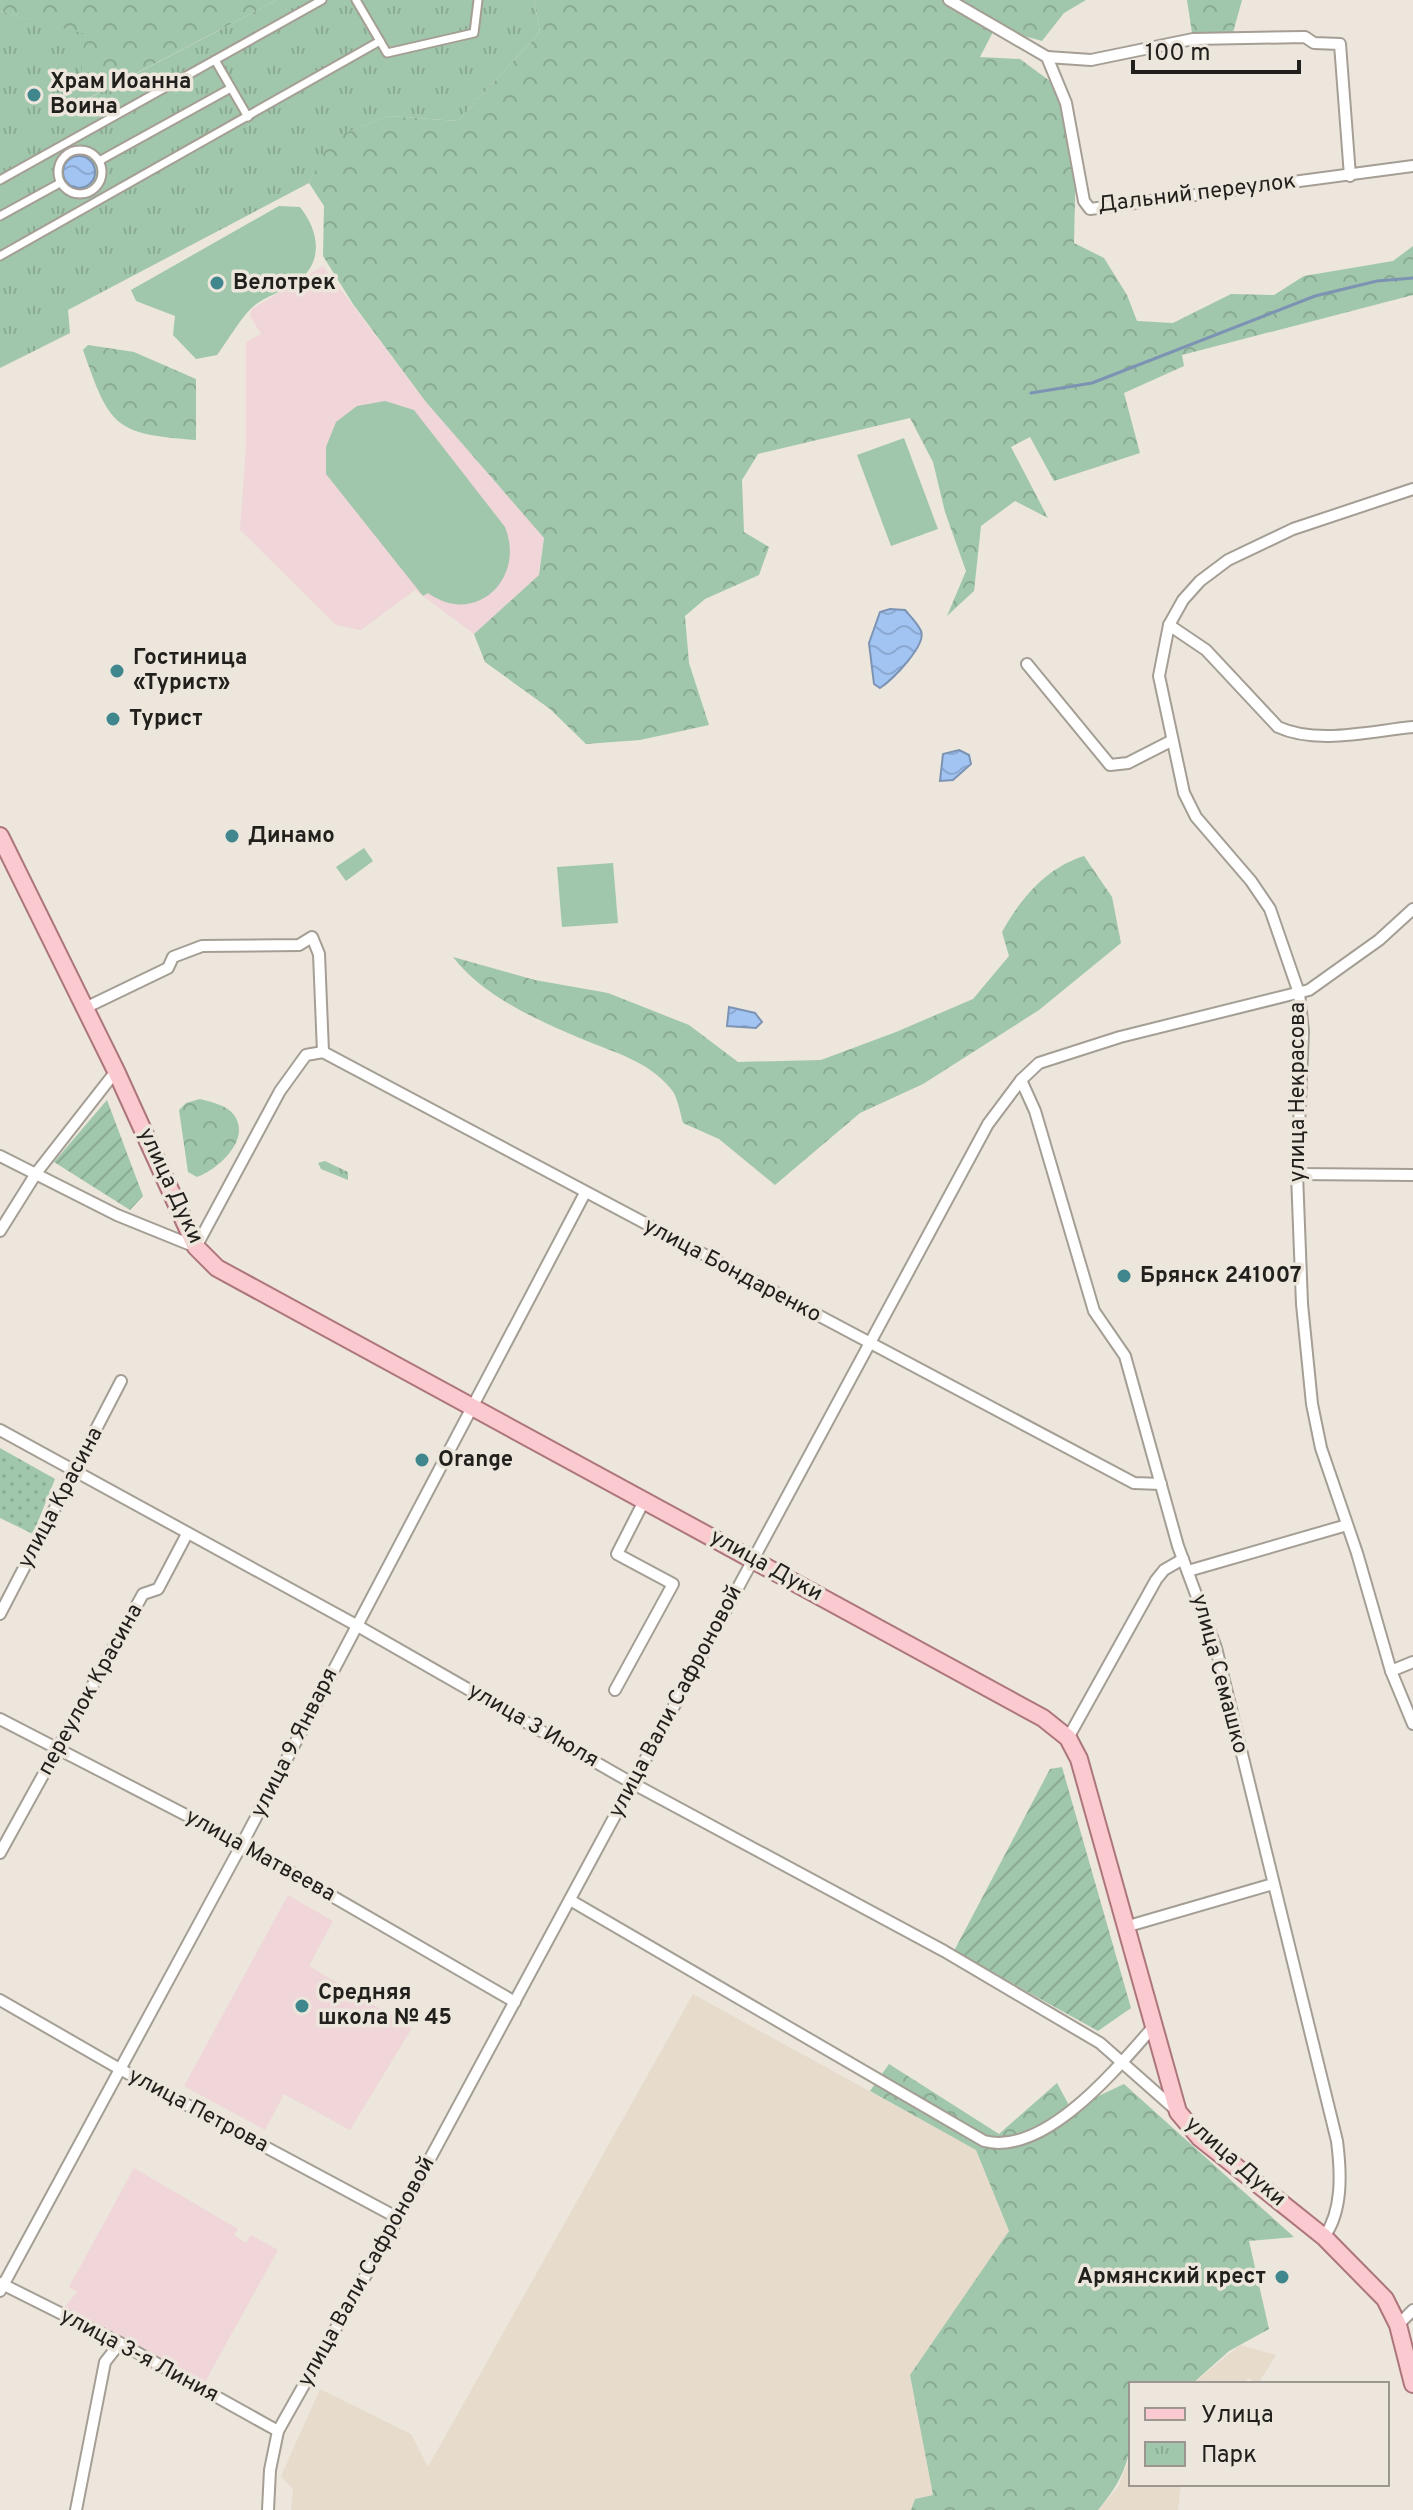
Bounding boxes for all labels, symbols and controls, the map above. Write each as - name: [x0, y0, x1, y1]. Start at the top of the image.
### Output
- scale bar: [1133, 24, 1299, 74]
- text: 100 m: [1145, 39, 1211, 69]
- place label: Храм Иоанна Воина: [50, 69, 191, 121]
- marker: Храм Иоанна Воина: [25, 86, 43, 104]
- street label: Дальний переулок: [1096, 168, 1298, 220]
- place label: Велотрек: [233, 270, 336, 297]
- marker: Велотрек: [208, 274, 226, 292]
- place label: Гостиница «Турист»: [133, 645, 247, 697]
- marker: Гостиница «Турист»: [108, 662, 126, 680]
- place label: Турист: [129, 706, 203, 733]
- marker: Турист: [104, 710, 122, 728]
- place label: Динамо: [248, 823, 335, 850]
- marker: Динамо: [223, 827, 241, 845]
- street label: улица Некрасова: [1285, 1002, 1312, 1182]
- street label: улица Дуки: [131, 1124, 209, 1248]
- street label: улица Бондаренко: [638, 1213, 826, 1329]
- place label: Брянск 241007: [1140, 1263, 1302, 1290]
- marker: Брянск 241007: [1115, 1267, 1133, 1285]
- street label: улица Красина: [12, 1423, 110, 1573]
- place label: Orange: [438, 1447, 513, 1474]
- marker: Orange: [413, 1451, 431, 1469]
- street label: улица Дуки: [705, 1524, 827, 1608]
- street label: улица Вали Сафроновой: [603, 1581, 749, 1823]
- street label: улица Семашко: [1185, 1591, 1253, 1757]
- street label: переулок Красина: [33, 1600, 149, 1780]
- street label: улица 9 Января: [246, 1664, 344, 1822]
- street label: улица 3 Июля: [463, 1678, 603, 1774]
- street label: улица Матвеева: [180, 1804, 340, 1908]
- place label: Средняя школа № 45: [318, 1980, 452, 2032]
- marker: Средняя школа № 45: [293, 1997, 311, 2015]
- street label: улица Петрова: [123, 2063, 273, 2159]
- street label: улица Дуки: [1179, 2111, 1291, 2213]
- street label: улица Вали Сафроновой: [292, 2152, 442, 2392]
- place label: Армянский крест: [1077, 2264, 1266, 2291]
- marker: Армянский крест: [1273, 2268, 1291, 2286]
- street label: улица 3-я Линия: [55, 2303, 223, 2409]
- legend: [1129, 2382, 1389, 2486]
- text: Улица: [1201, 2401, 1274, 2431]
- text: Парк: [1201, 2441, 1257, 2471]

